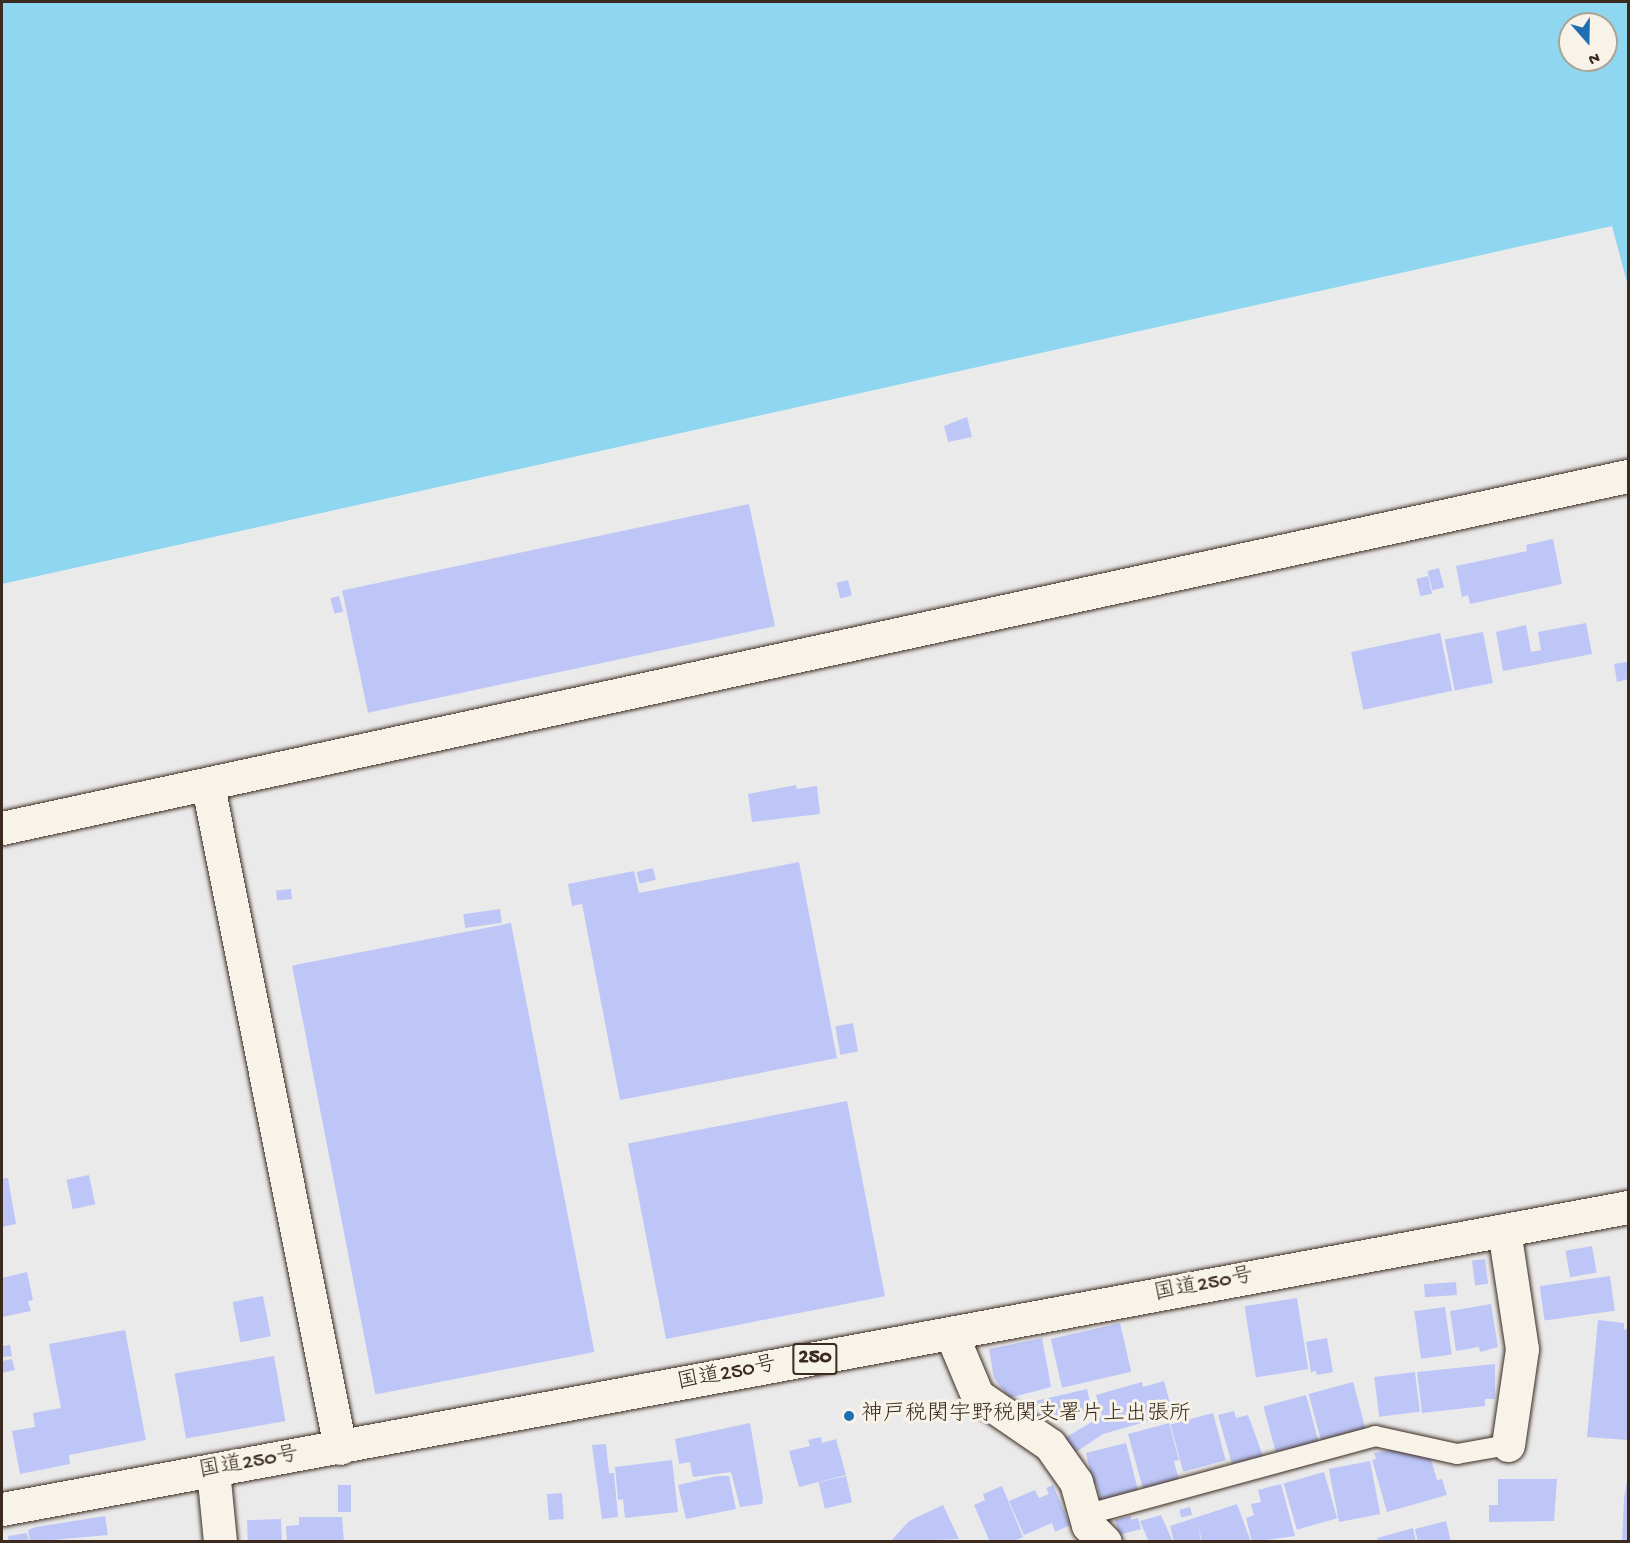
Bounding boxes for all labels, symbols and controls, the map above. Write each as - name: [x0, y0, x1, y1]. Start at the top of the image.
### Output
- north arrow: [1558, 12, 1618, 72]
- text: N: [1585, 47, 1602, 68]
- street label: 国道250号: [1152, 1263, 1256, 1309]
- road number: 250: [791, 1341, 839, 1377]
- street label: 国道250号: [675, 1352, 779, 1398]
- place label: 神戸税関宇野税関支署片上出張所: [861, 1403, 1191, 1429]
- marker: 神戸税関宇野税関支署片上出張所: [842, 1409, 856, 1423]
- street label: 国道250号: [197, 1442, 301, 1486]

